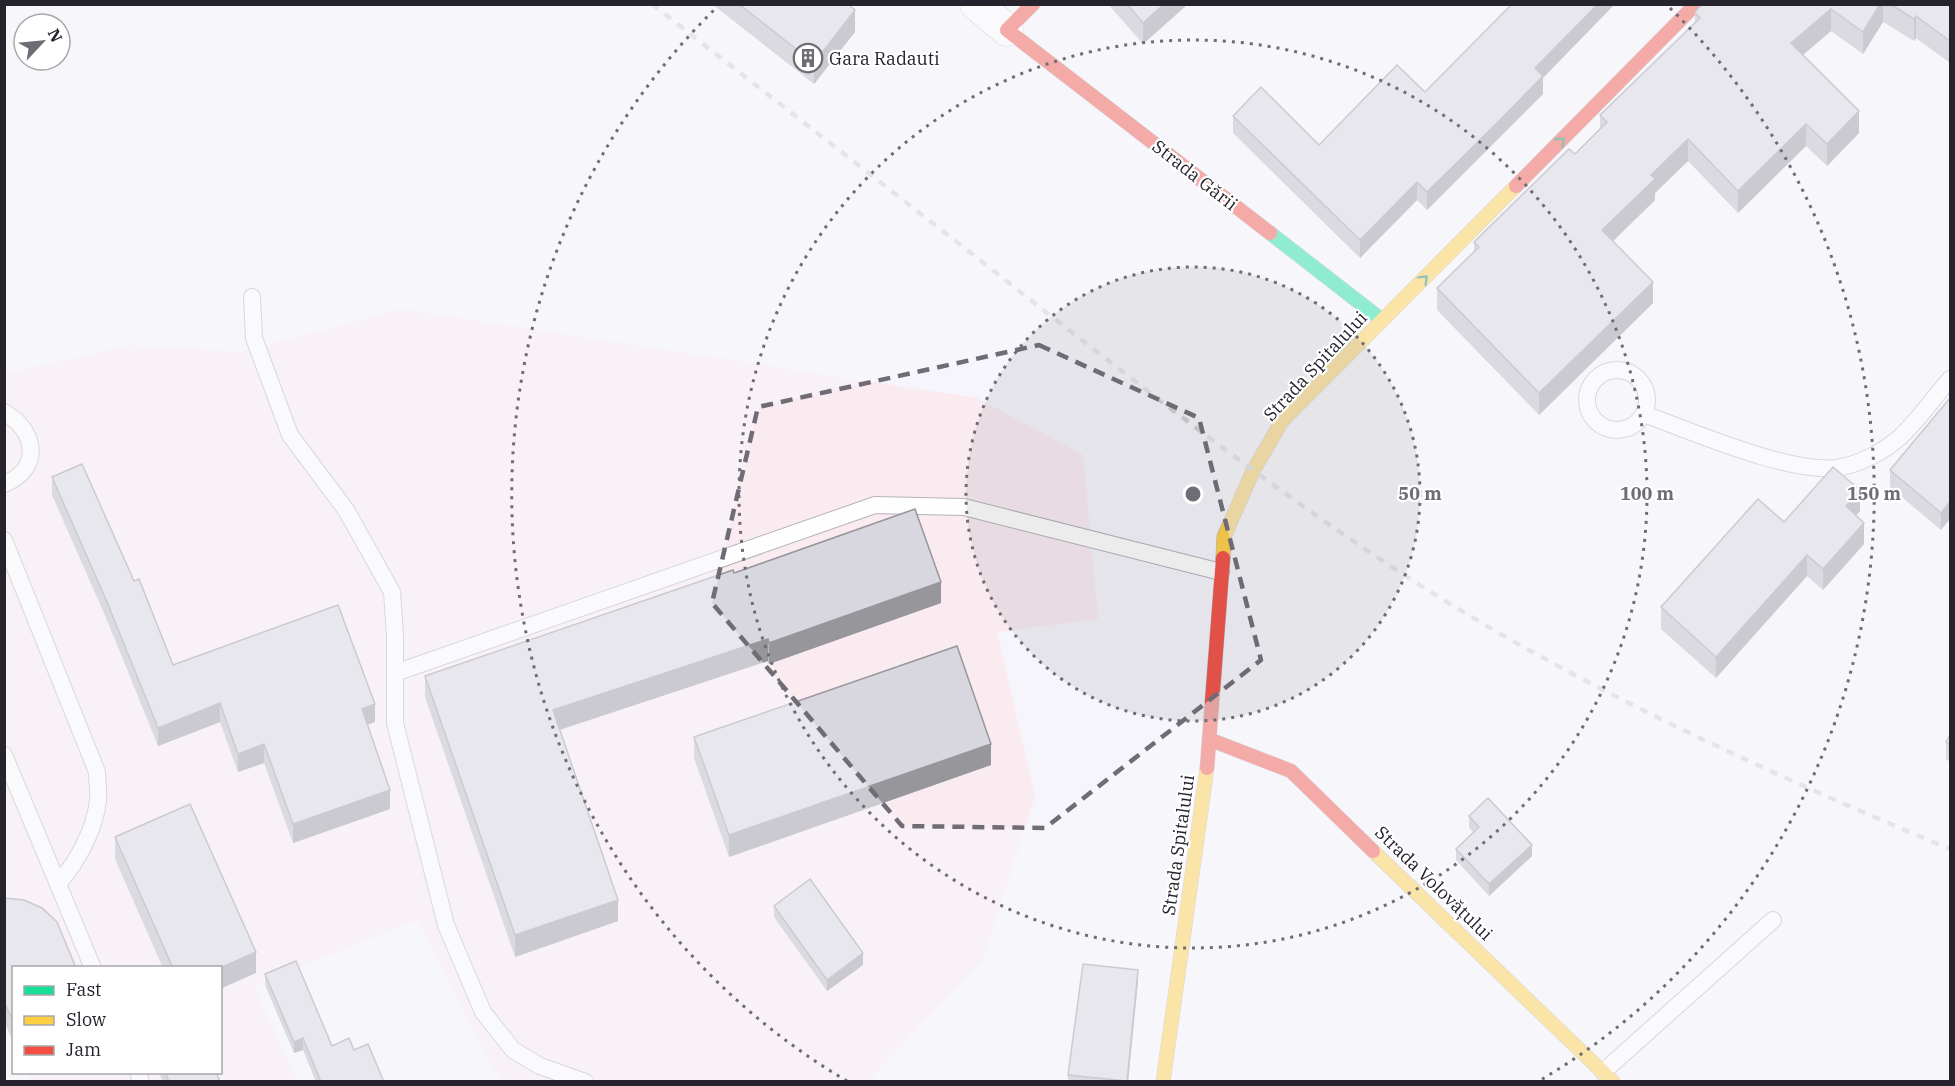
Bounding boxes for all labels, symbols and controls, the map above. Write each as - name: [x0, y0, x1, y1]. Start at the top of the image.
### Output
- north arrow: [12, 12, 72, 72]
- text: N: [44, 25, 67, 45]
- building icon: Gara Radauti: [792, 42, 824, 74]
- place label: Gara Radauti: [829, 47, 940, 70]
- street label: Strada Gării: [1148, 135, 1243, 216]
- one-way arrow: [1554, 137, 1565, 148]
- one-way arrow: [1417, 275, 1427, 286]
- street label: Strada Spitalului: [1258, 306, 1372, 426]
- text: 50 m: [1398, 482, 1442, 505]
- text: 100 m: [1620, 482, 1675, 505]
- text: 150 m: [1847, 482, 1902, 505]
- centre of rings: [1183, 484, 1203, 504]
- street label: Strada Spitalului: [1157, 773, 1199, 917]
- street label: Strada Volovățului: [1370, 821, 1498, 945]
- legend: [12, 966, 222, 1074]
- text: Fast: [66, 978, 101, 1001]
- text: Slow: [66, 1008, 106, 1031]
- text: Jam: [66, 1038, 101, 1061]

